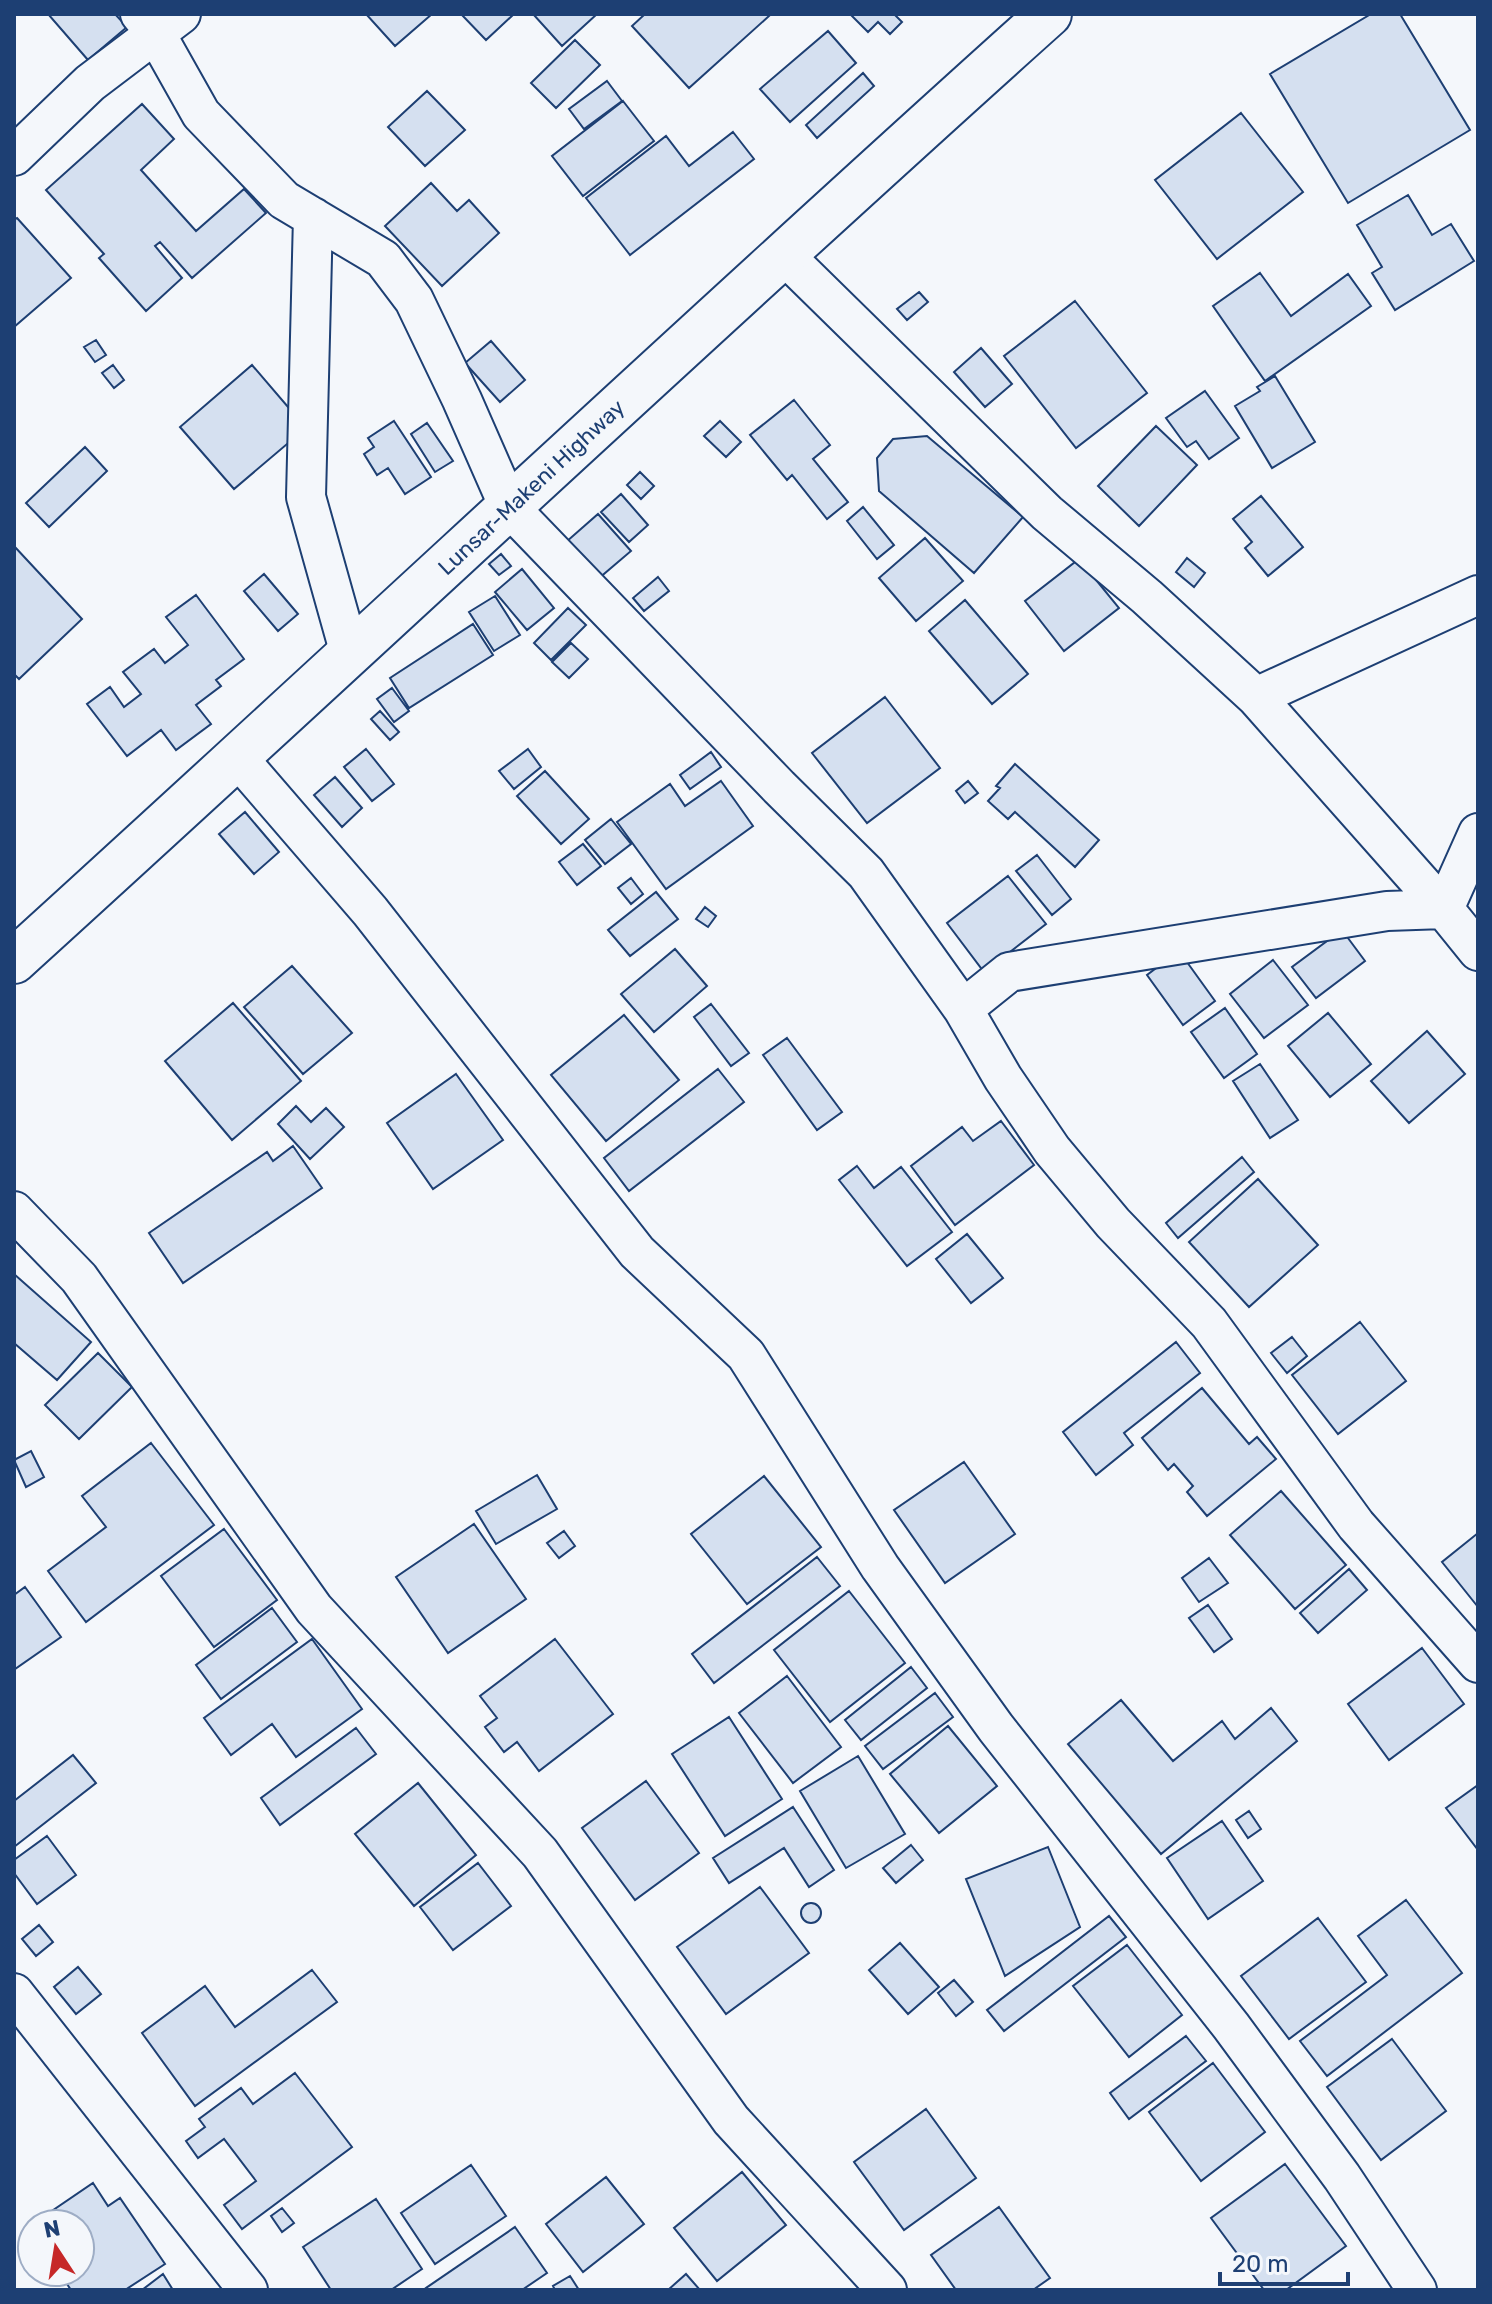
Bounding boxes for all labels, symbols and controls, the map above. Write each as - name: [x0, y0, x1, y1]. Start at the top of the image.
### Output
- street label: Lunsar-Makeni Highway: [432, 394, 630, 581]
- north arrow: [16, 2208, 96, 2288]
- text: N: [41, 2214, 62, 2244]
- scale bar: [1220, 2236, 1348, 2286]
- text: 20 m: [1232, 2250, 1289, 2278]

